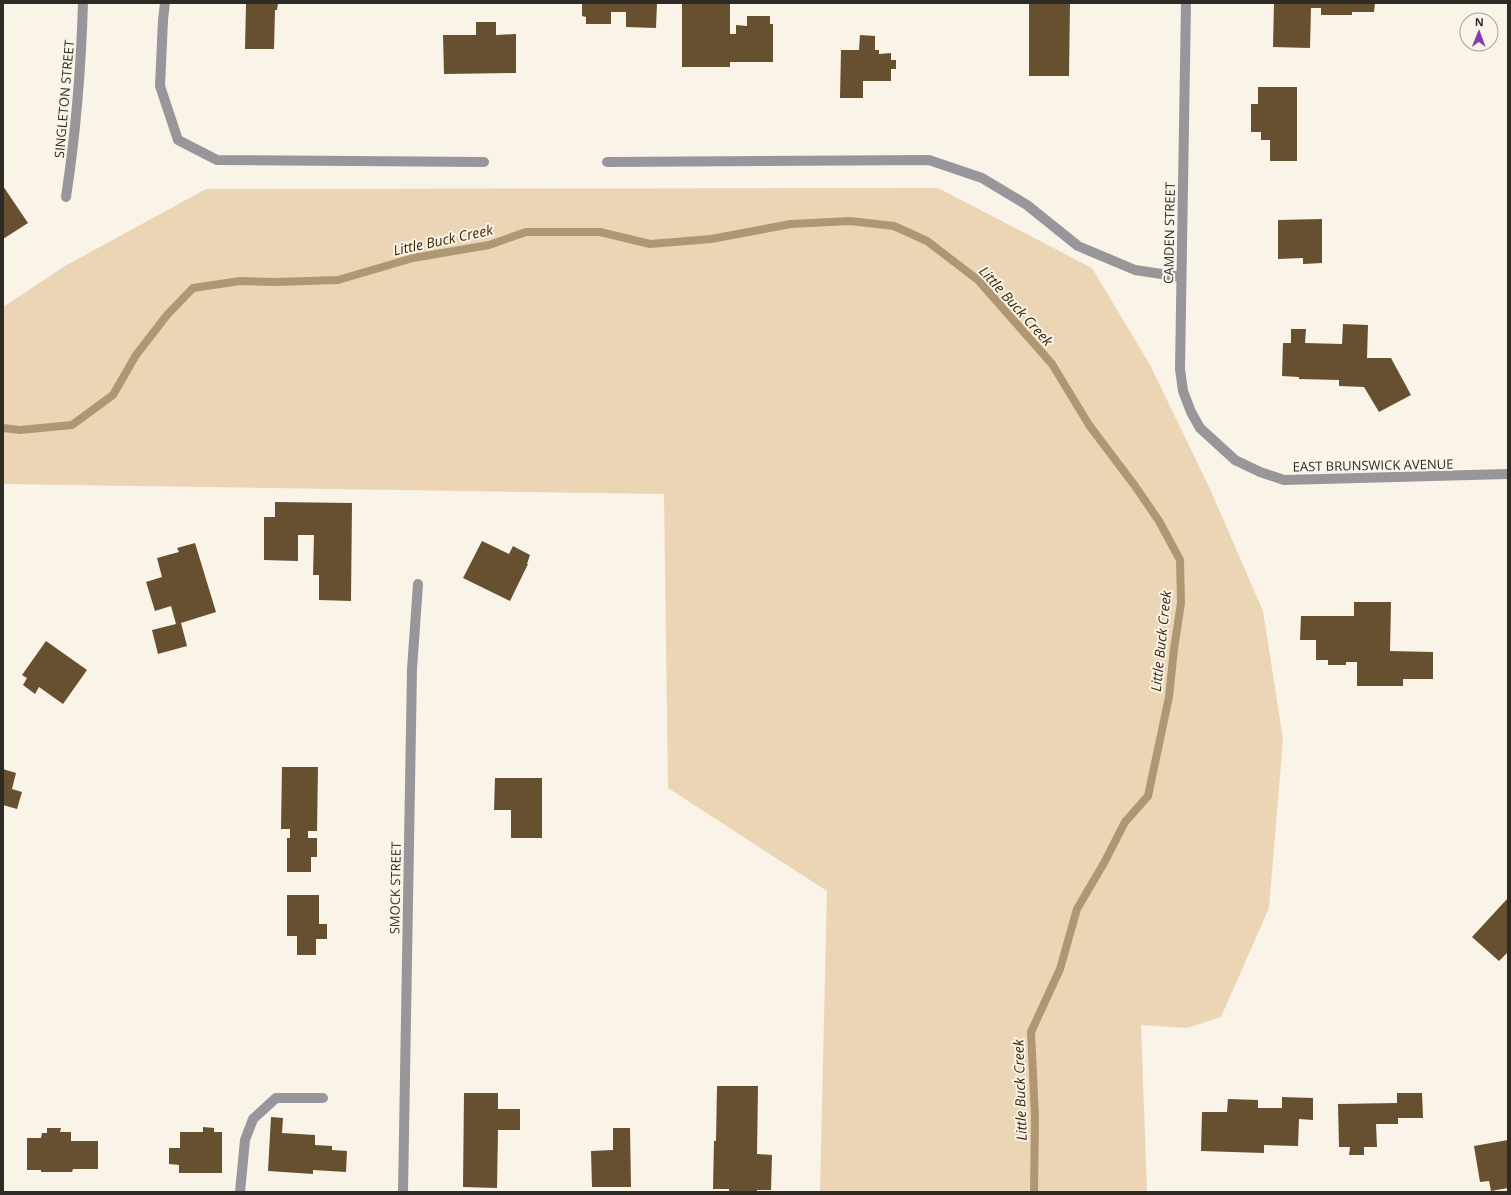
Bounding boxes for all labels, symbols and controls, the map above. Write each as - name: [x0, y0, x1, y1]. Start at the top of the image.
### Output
- north arrow: [1459, 12, 1499, 52]
- text: N: [1475, 14, 1484, 29]
- street label: SINGLETON STREET: [50, 38, 78, 159]
- street label: CAMDEN STREET: [1159, 181, 1179, 284]
- water label: Little Buck Creek: [391, 219, 496, 259]
- water label: Little Buck Creek: [975, 262, 1058, 351]
- street label: EAST BRUNSWICK AVENUE: [1292, 455, 1454, 475]
- water label: Little Buck Creek: [1146, 588, 1175, 692]
- street label: SMOCK STREET: [385, 841, 405, 934]
- water label: Little Buck Creek: [1008, 1038, 1031, 1141]

